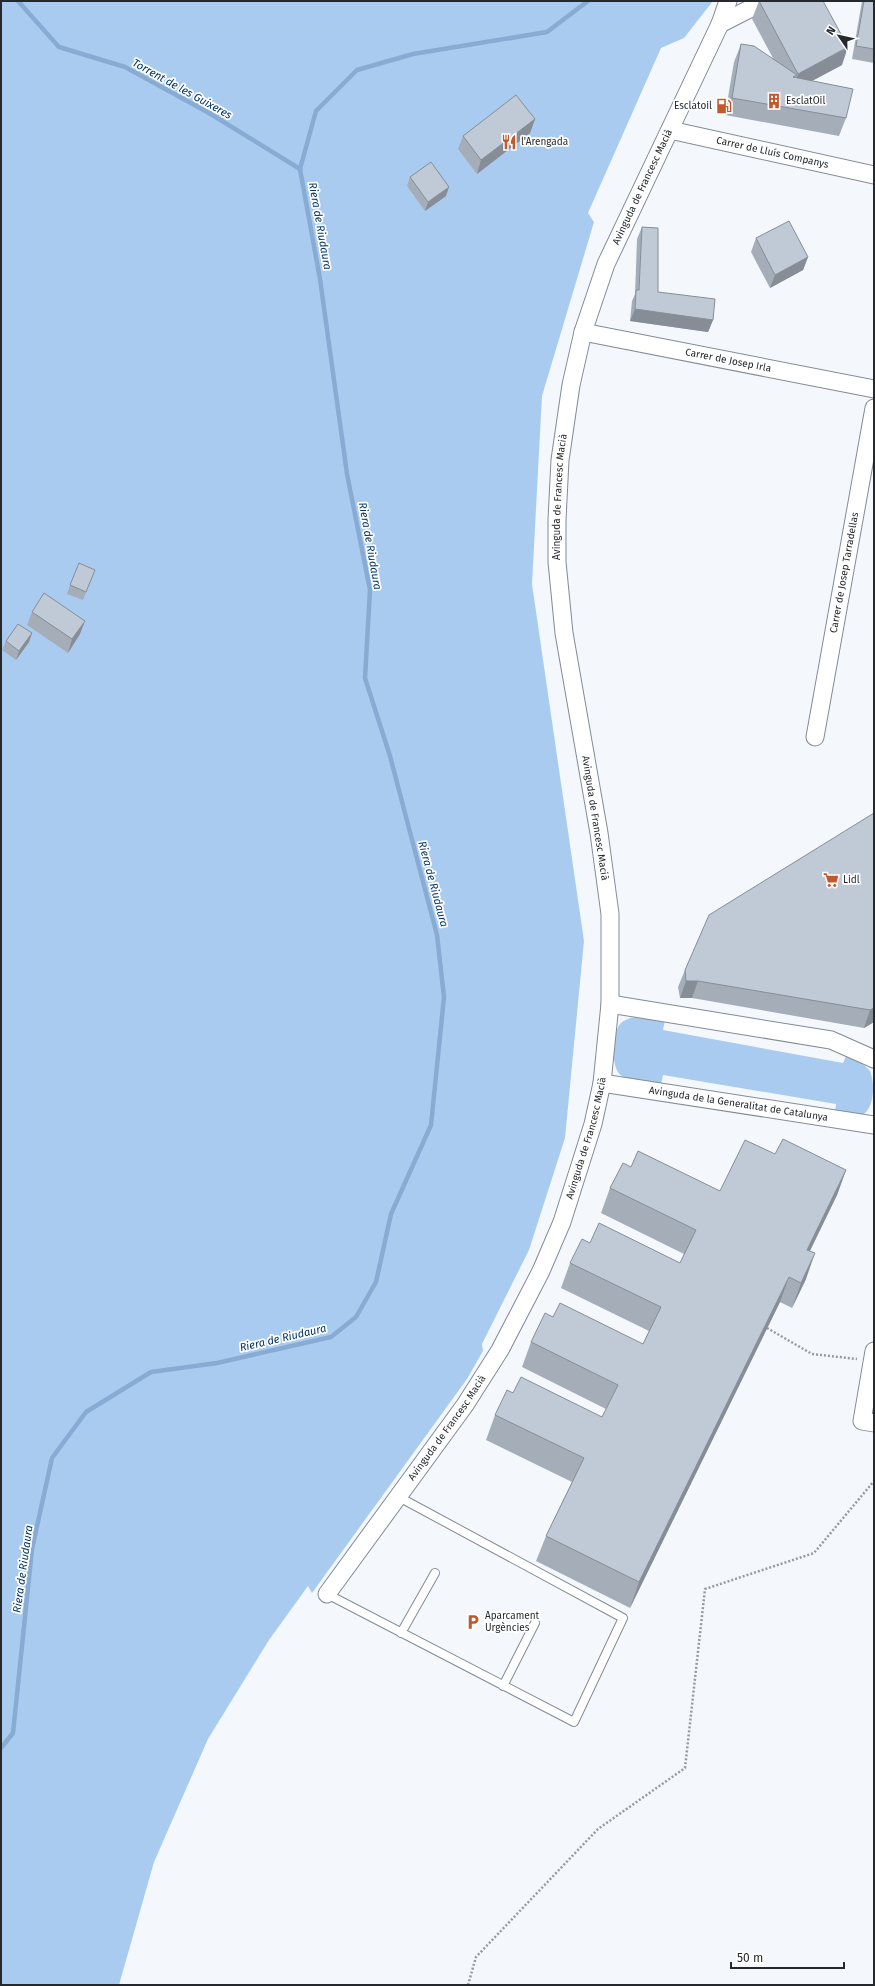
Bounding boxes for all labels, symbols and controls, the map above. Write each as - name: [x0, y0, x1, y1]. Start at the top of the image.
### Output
- north arrow: [819, 16, 859, 56]
- text: N: [824, 24, 839, 37]
- water label: Torrent de les Guixeres: [130, 56, 234, 122]
- building icon: EsclatOil: [765, 92, 783, 110]
- place label: EsclatOil: [786, 95, 825, 107]
- fuel station icon: Esclatoil: [715, 97, 733, 115]
- place label: Esclatoil: [674, 100, 712, 112]
- street label: Avinguda de Francesc Macià: [610, 127, 675, 247]
- restaurant icon: l'Arengada: [500, 133, 518, 151]
- street label: Carrer de Lluís Companys: [715, 134, 830, 171]
- place label: l'Arengada: [521, 136, 568, 148]
- water label: Riera de Riudaura: [306, 181, 334, 271]
- street label: Carrer de Josep Irla: [684, 346, 772, 375]
- street label: Avinguda de Francesc Macià: [551, 433, 570, 560]
- water label: Riera de Riudaura: [356, 501, 384, 591]
- street label: Carrer de Josep Tarradellas: [828, 511, 861, 634]
- street label: Avinguda de Francesc Macià: [579, 755, 611, 881]
- water label: Riera de Riudaura: [415, 840, 451, 928]
- supermarket icon: Lidl: [822, 871, 840, 889]
- place label: Lidl: [843, 874, 860, 886]
- street label: Avinguda de Francesc Macià: [564, 1077, 609, 1201]
- street label: Avinguda de la Generalitat de Catalunya: [648, 1084, 829, 1124]
- water label: Riera de Riudaura: [238, 1322, 328, 1354]
- street label: Avinguda de Francesc Macià: [406, 1373, 488, 1483]
- water label: Riera de Riudaura: [10, 1524, 36, 1614]
- place label: Aparcament Urgències: [485, 1610, 540, 1634]
- parking icon: Aparcament Urgències: [464, 1613, 482, 1631]
- scale bar: [731, 1944, 844, 1970]
- text: 50 m: [737, 1951, 763, 1965]

